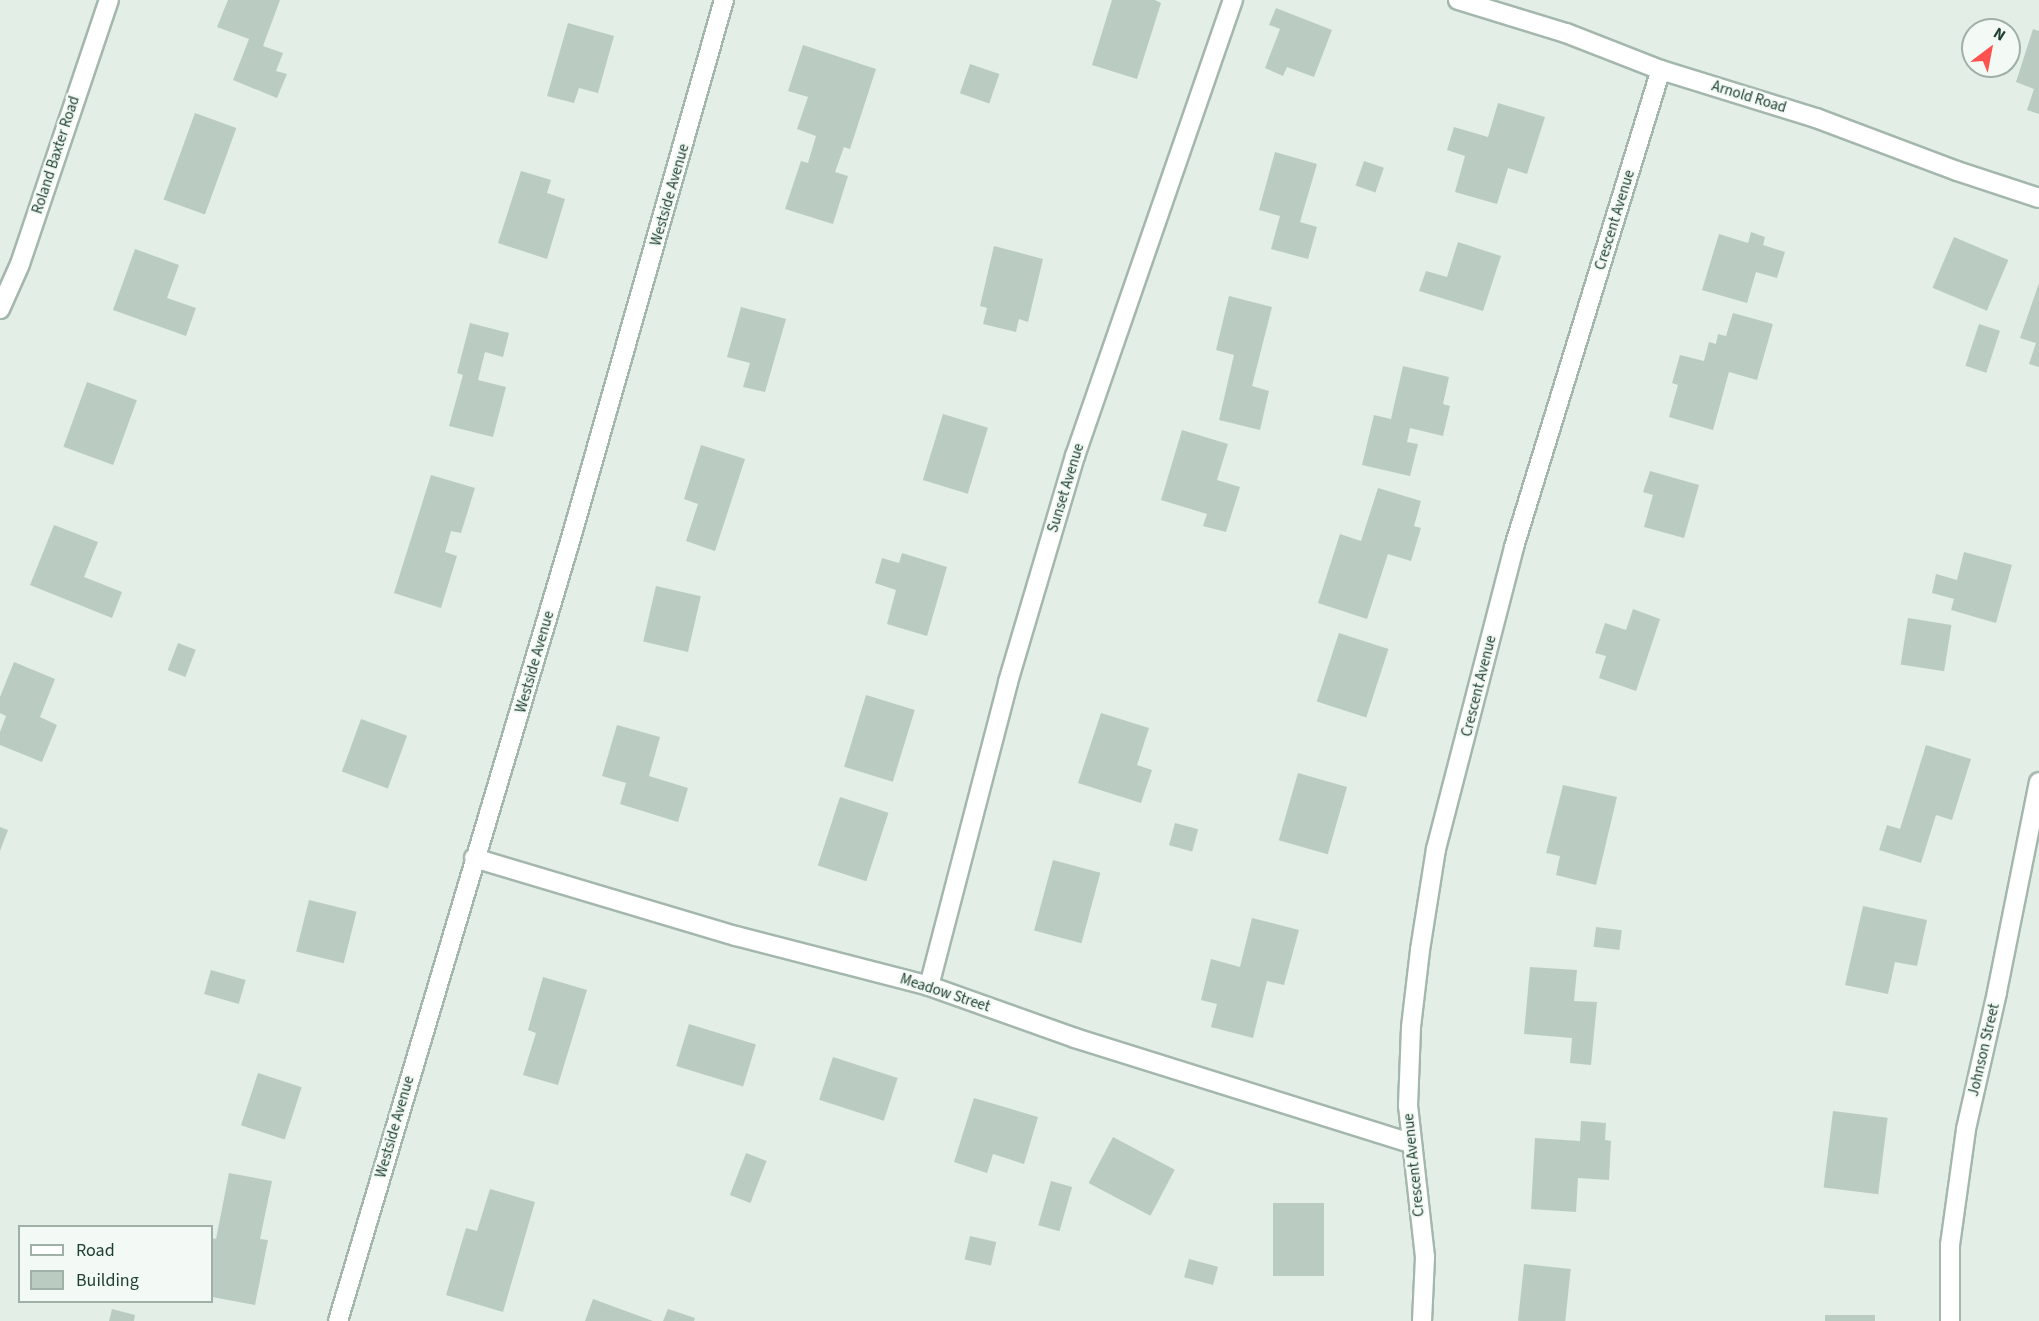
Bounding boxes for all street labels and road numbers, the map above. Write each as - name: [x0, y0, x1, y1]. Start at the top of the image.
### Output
- street label: Arnold Road: [1710, 77, 1788, 117]
- street label: Roland Baxter Road: [28, 94, 84, 216]
- street label: Westside Avenue: [647, 142, 693, 248]
- street label: Crescent Avenue: [1591, 168, 1639, 272]
- street label: Sunset Avenue: [1044, 441, 1088, 535]
- street label: Westside Avenue: [512, 609, 558, 715]
- street label: Crescent Avenue: [1458, 633, 1500, 739]
- street label: Meadow Street: [898, 970, 992, 1016]
- street label: Johnson Street: [1965, 1002, 2003, 1098]
- street label: Westside Avenue: [372, 1074, 418, 1180]
- street label: Crescent Avenue: [1400, 1112, 1428, 1218]

